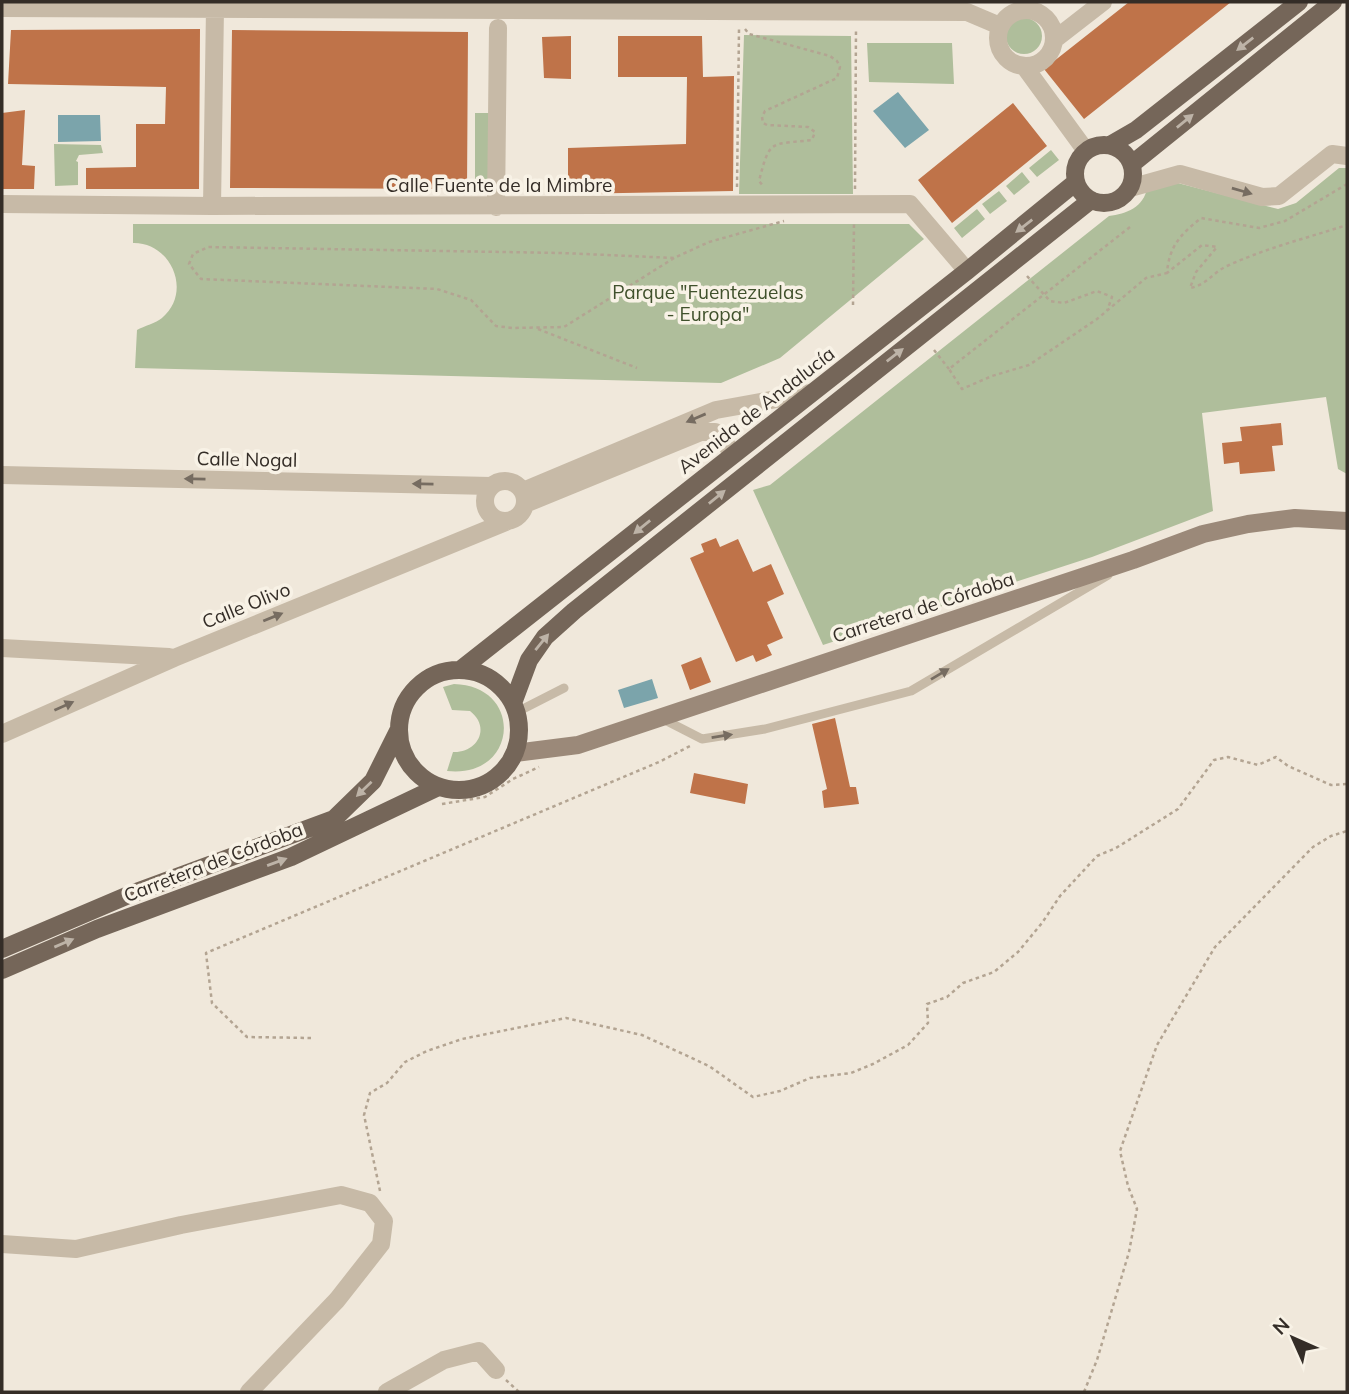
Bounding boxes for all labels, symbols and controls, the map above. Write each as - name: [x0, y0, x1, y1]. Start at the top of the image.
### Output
- one-way arrow: [1236, 36, 1254, 51]
- one-way arrow: [1176, 114, 1194, 129]
- street label: Calle Fuente de la Mimbre: [386, 173, 612, 197]
- one-way arrow: [1232, 187, 1253, 197]
- one-way arrow: [1015, 218, 1033, 233]
- park label: Parque "Fuentezuelas - Europa": [612, 280, 804, 326]
- street label: Avenida de Andalucía: [673, 341, 839, 479]
- one-way arrow: [885, 348, 903, 363]
- one-way arrow: [686, 413, 707, 424]
- street label: Calle Nogal: [196, 446, 298, 472]
- one-way arrow: [184, 474, 206, 485]
- one-way arrow: [411, 479, 433, 490]
- one-way arrow: [708, 490, 725, 505]
- one-way arrow: [633, 519, 651, 533]
- street label: Carretera de Córdoba: [829, 566, 1017, 648]
- street label: Calle Olivo: [198, 576, 294, 634]
- one-way arrow: [263, 611, 284, 622]
- one-way arrow: [534, 634, 549, 651]
- one-way arrow: [930, 668, 949, 680]
- one-way arrow: [54, 700, 74, 712]
- one-way arrow: [711, 730, 733, 741]
- one-way arrow: [356, 781, 373, 797]
- street label: Carretera de Córdoba: [120, 817, 306, 907]
- one-way arrow: [266, 856, 287, 867]
- one-way arrow: [54, 937, 75, 948]
- north arrow: [1258, 1303, 1328, 1373]
- text: N: [1267, 1312, 1295, 1340]

